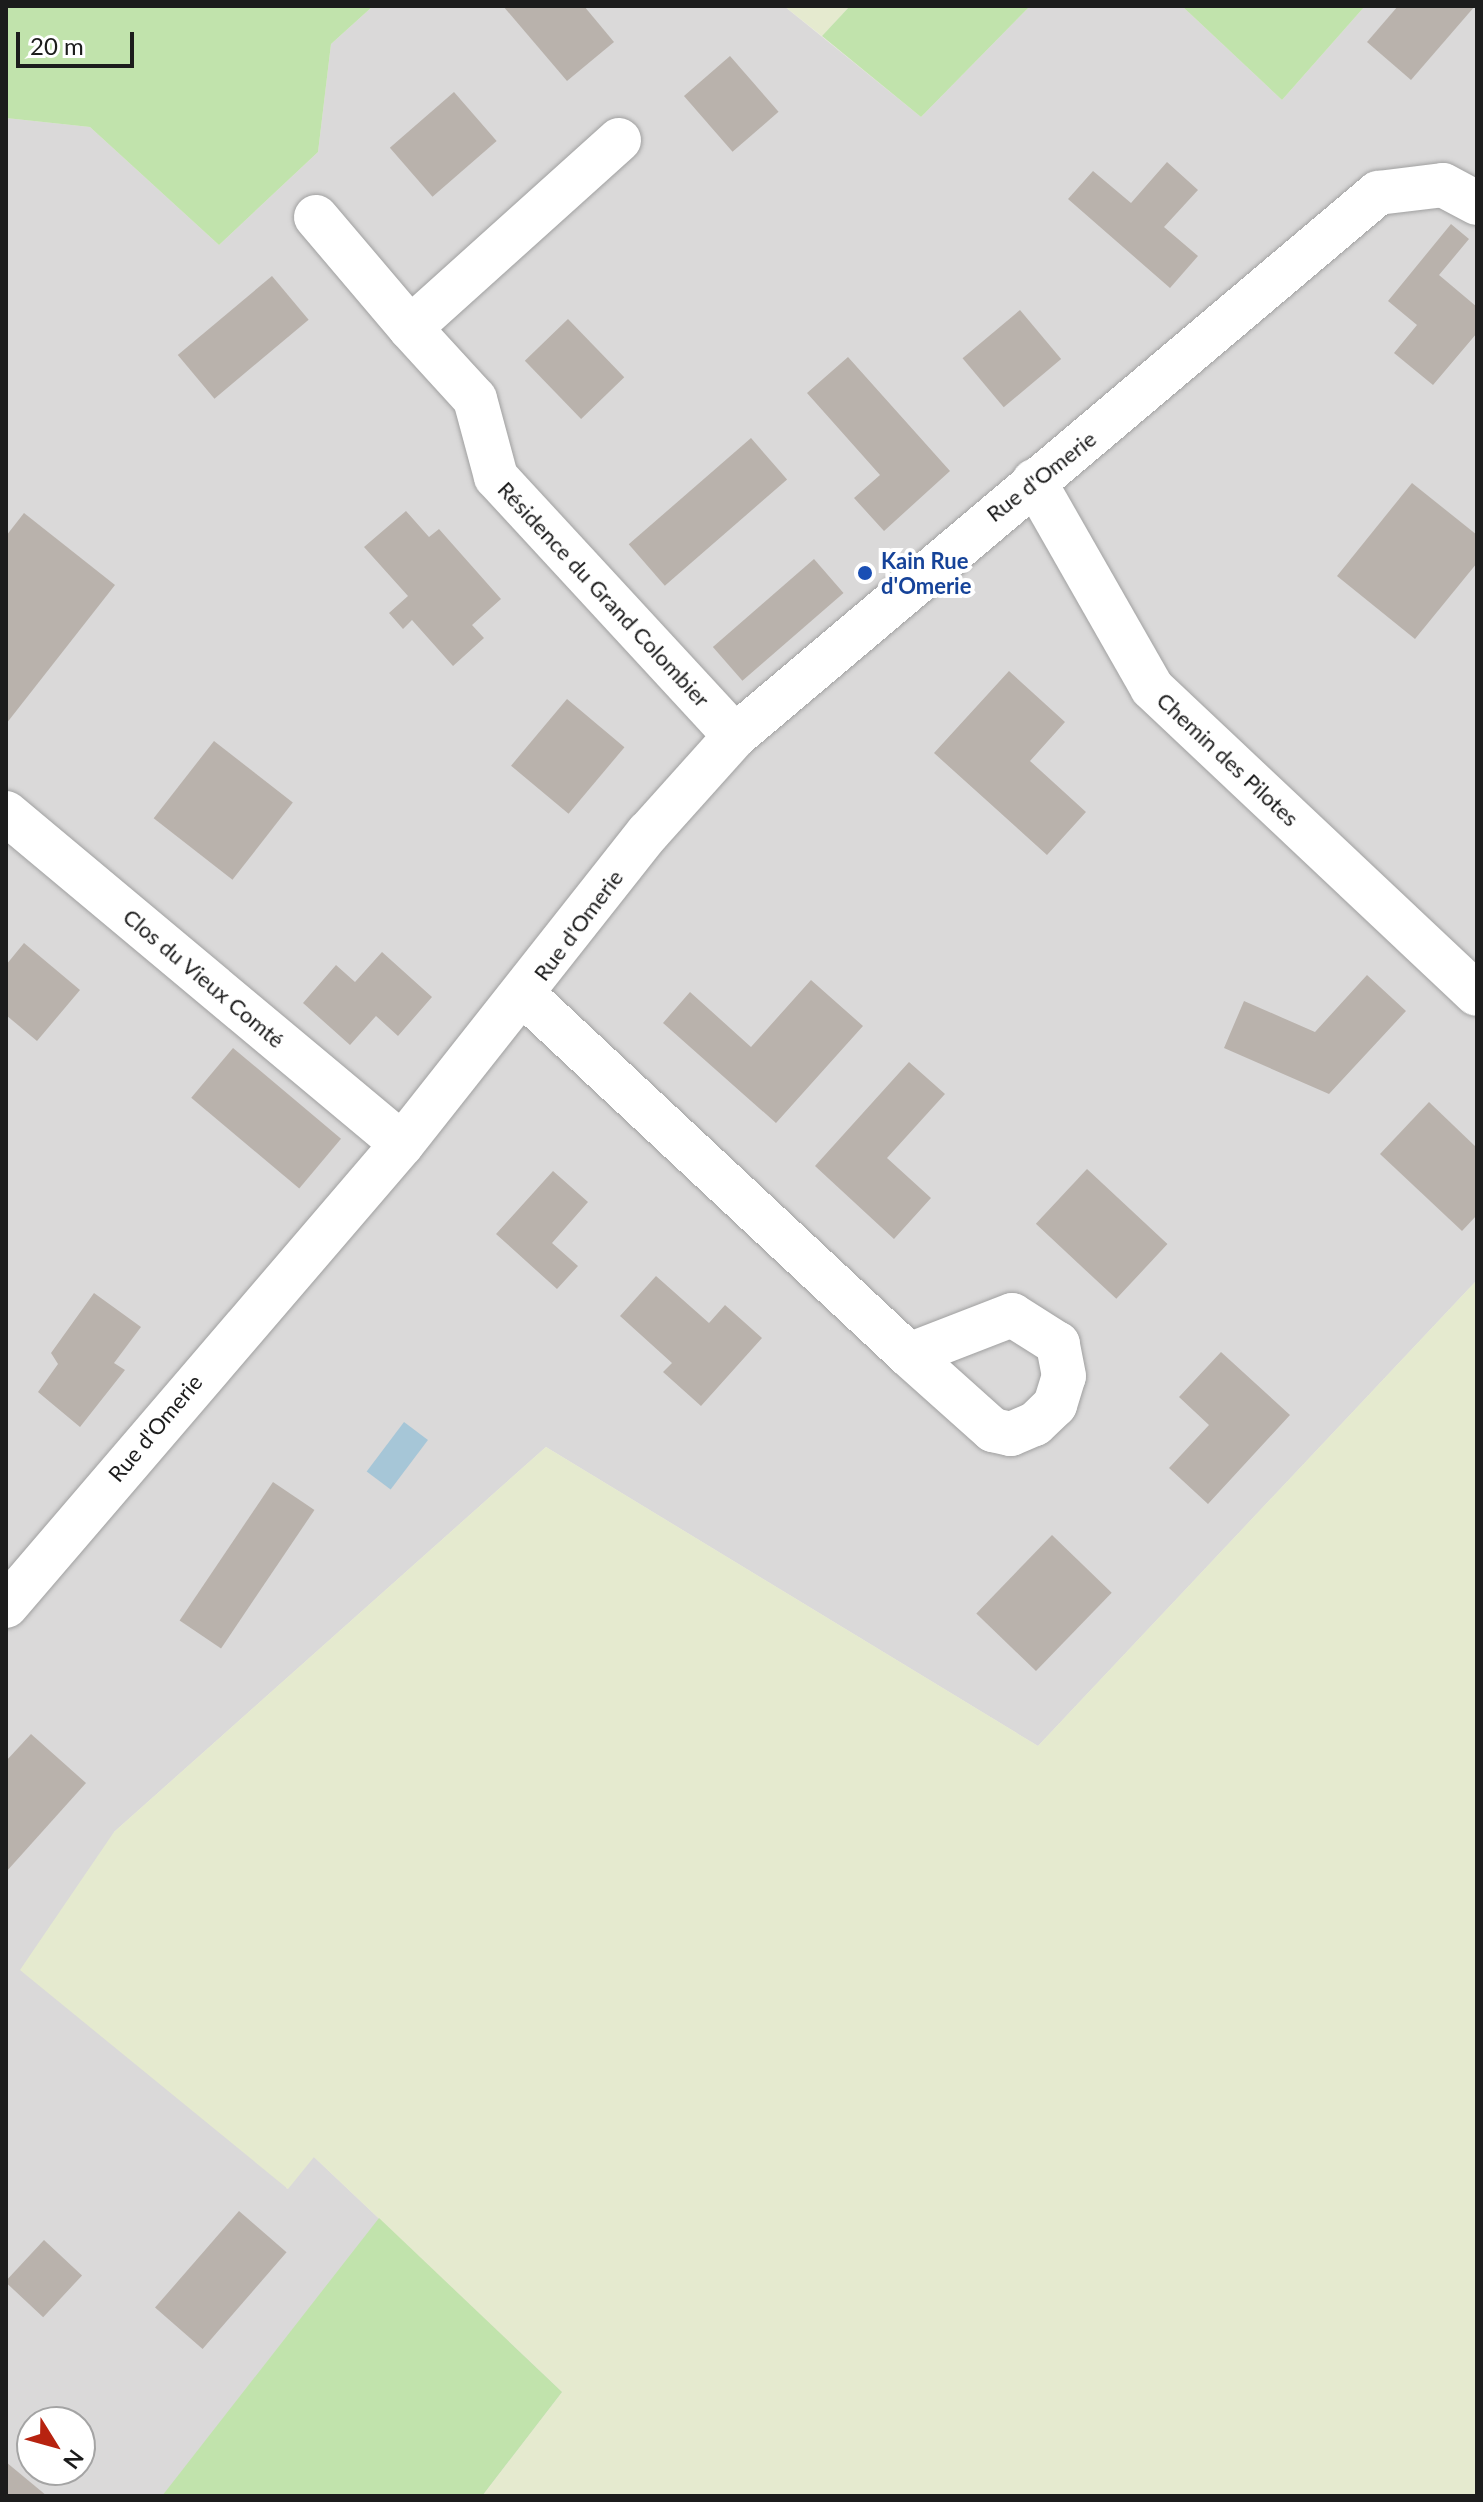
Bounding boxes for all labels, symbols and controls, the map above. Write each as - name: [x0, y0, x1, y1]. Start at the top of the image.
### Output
- scale bar: [20, 16, 138, 66]
- text: 20 m: [30, 31, 84, 60]
- street label: Rue d'Omerie: [981, 425, 1101, 527]
- street label: Résidence du Grand Colombier: [493, 476, 715, 712]
- place label: Kain Rue d'Omerie: [881, 547, 971, 598]
- marker: Kain Rue d'Omerie: [856, 564, 874, 582]
- street label: Chemin des Pilotes: [1152, 687, 1304, 831]
- street label: Rue d'Omerie: [528, 864, 628, 986]
- street label: Clos du Vieux Comté: [118, 903, 290, 1053]
- street label: Rue d'Omerie: [103, 1369, 207, 1487]
- north arrow: [16, 2406, 96, 2486]
- text: N: [58, 2445, 90, 2474]

